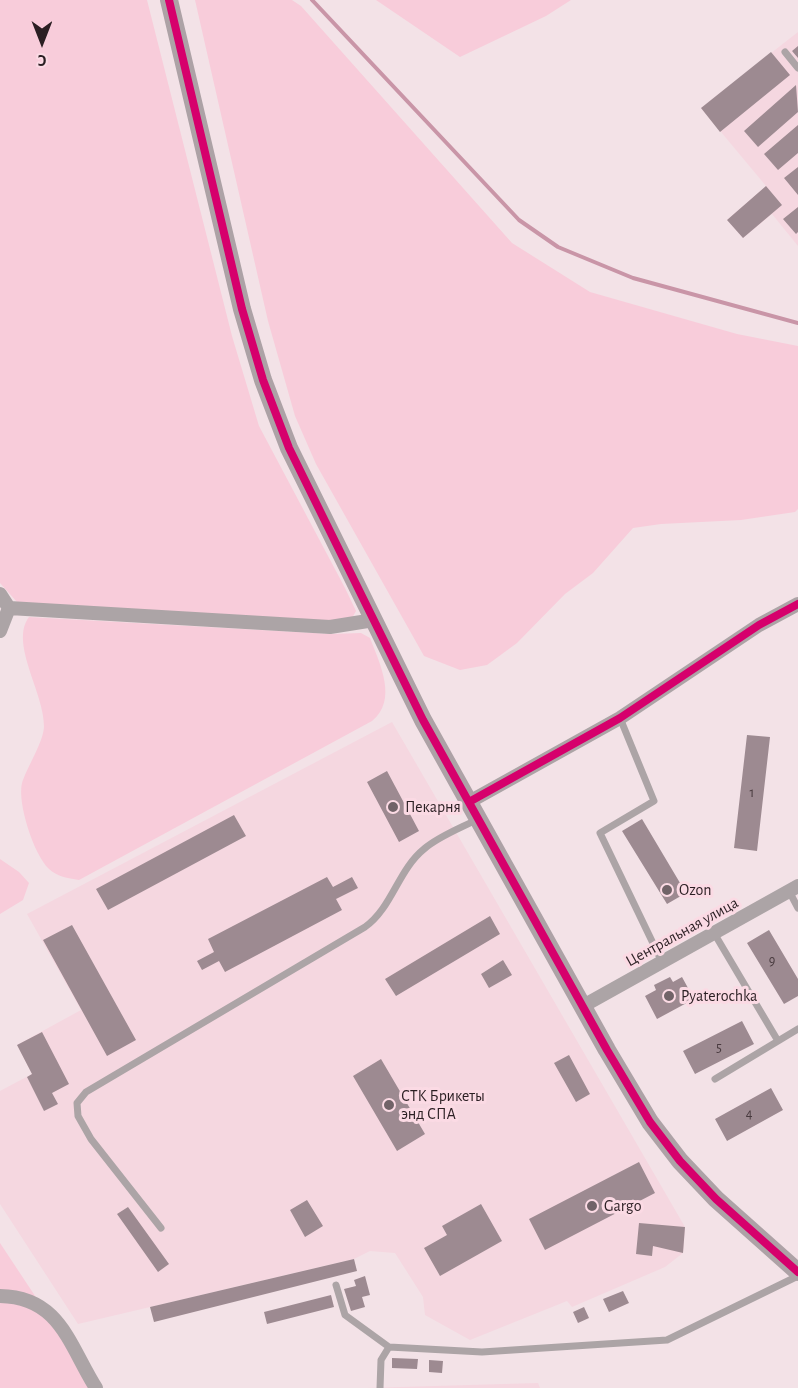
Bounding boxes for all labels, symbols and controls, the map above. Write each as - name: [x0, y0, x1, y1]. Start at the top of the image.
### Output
- north arrow: [12, 12, 72, 72]
- text: С: [38, 52, 46, 68]
- house number: 1: [750, 785, 754, 801]
- place label: Пекарня: [405, 797, 461, 817]
- marker: Пекарня: [386, 800, 400, 814]
- place label: Ozon: [679, 880, 711, 900]
- marker: Ozon: [660, 883, 674, 897]
- street label: Центральная улица: [622, 893, 742, 971]
- house number: 9: [769, 953, 775, 969]
- place label: Pyaterochka: [681, 986, 757, 1006]
- marker: Pyaterochka: [662, 989, 676, 1003]
- house number: 5: [716, 1040, 722, 1056]
- place label: СТК Брикеты энд СПА: [401, 1086, 485, 1124]
- marker: СТК Брикеты энд СПА: [382, 1098, 396, 1112]
- house number: 4: [746, 1106, 752, 1122]
- place label: Gargo: [604, 1196, 641, 1216]
- marker: Gargo: [585, 1199, 599, 1213]

